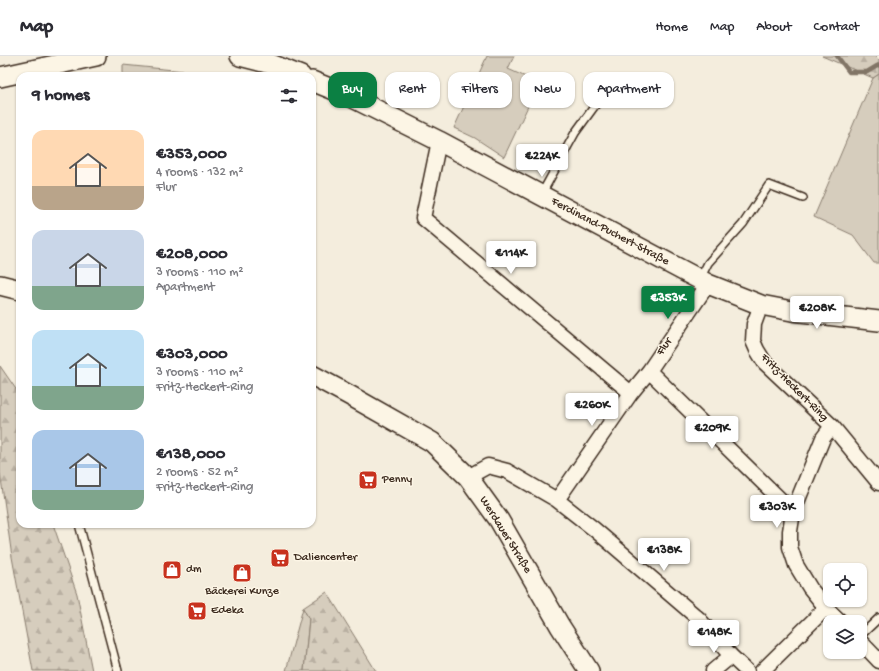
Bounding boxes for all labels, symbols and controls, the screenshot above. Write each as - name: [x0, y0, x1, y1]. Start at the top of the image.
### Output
- text: Map: [20, 16, 53, 39]
- text: Home: [656, 19, 688, 36]
- text: Map: [710, 19, 734, 36]
- text: About: [756, 19, 792, 36]
- text: Contact: [814, 19, 859, 36]
- chip: Buy: [328, 72, 377, 108]
- chip: Rent: [385, 72, 440, 108]
- chip: Filters: [448, 72, 512, 108]
- chip: New: [520, 72, 575, 108]
- chip: Apartment: [583, 72, 674, 108]
- icon: filters: [278, 85, 300, 107]
- text: 9 homes: [32, 86, 90, 106]
- pin: €224K: [514, 144, 570, 178]
- text: €353,000: [156, 145, 227, 165]
- icon: home: [64, 146, 112, 194]
- text: €224K: [525, 149, 559, 164]
- text: 4 rooms · 132 m²: [156, 165, 243, 180]
- text: Flur: [156, 180, 176, 195]
- street label: Ferdinand-Puchert-Straße: [548, 194, 672, 270]
- pin: €114K: [483, 241, 539, 275]
- text: €208,000: [156, 245, 228, 265]
- icon: home: [64, 246, 112, 294]
- text: €114K: [495, 246, 527, 261]
- text: 3 rooms · 110 m²: [156, 265, 244, 280]
- text: Apartment: [156, 280, 215, 295]
- pin: €353K: [640, 286, 696, 320]
- text: €353K: [650, 291, 686, 306]
- pin: €208K: [789, 296, 845, 330]
- text: €208K: [799, 301, 835, 316]
- street label: Flur: [653, 334, 677, 359]
- text: €303,000: [156, 345, 228, 365]
- icon: home: [64, 346, 112, 394]
- street label: Fritz-Heckert-Ring: [757, 351, 831, 425]
- text: 3 rooms · 110 m²: [156, 365, 244, 380]
- text: Fritz-Heckert-Ring: [156, 380, 253, 395]
- pin: €260K: [564, 393, 620, 427]
- text: €260K: [574, 398, 610, 413]
- pin: €209K: [684, 416, 740, 450]
- text: €209K: [694, 421, 730, 436]
- text: €138,000: [156, 445, 225, 465]
- icon: home: [64, 446, 112, 494]
- text: 2 rooms · 52 m²: [156, 465, 238, 480]
- supermarket icon: Penny: [357, 469, 379, 491]
- place label: Penny: [381, 473, 412, 487]
- text: Fritz-Heckert-Ring: [156, 480, 253, 495]
- street label: Werdauer Straße: [476, 494, 535, 577]
- pin: €303K: [749, 495, 805, 529]
- text: €303K: [759, 500, 795, 515]
- pin: €138K: [636, 538, 692, 572]
- text: €138K: [647, 543, 681, 558]
- supermarket icon: Daliencenter: [269, 547, 291, 569]
- place label: Daliencenter: [293, 551, 359, 565]
- shop icon: dm: [161, 559, 183, 581]
- shop icon: Bäckerei Kunze: [231, 562, 253, 584]
- place label: dm: [186, 563, 202, 577]
- map controls: [823, 563, 867, 659]
- button: locate: [823, 563, 867, 607]
- place label: Bäckerei Kunze: [204, 585, 280, 599]
- supermarket icon: Edeka: [186, 600, 208, 622]
- place label: Edeka: [211, 604, 244, 618]
- button: layers: [823, 615, 867, 659]
- pin: €148K: [686, 620, 742, 654]
- text: €148K: [697, 625, 731, 640]

